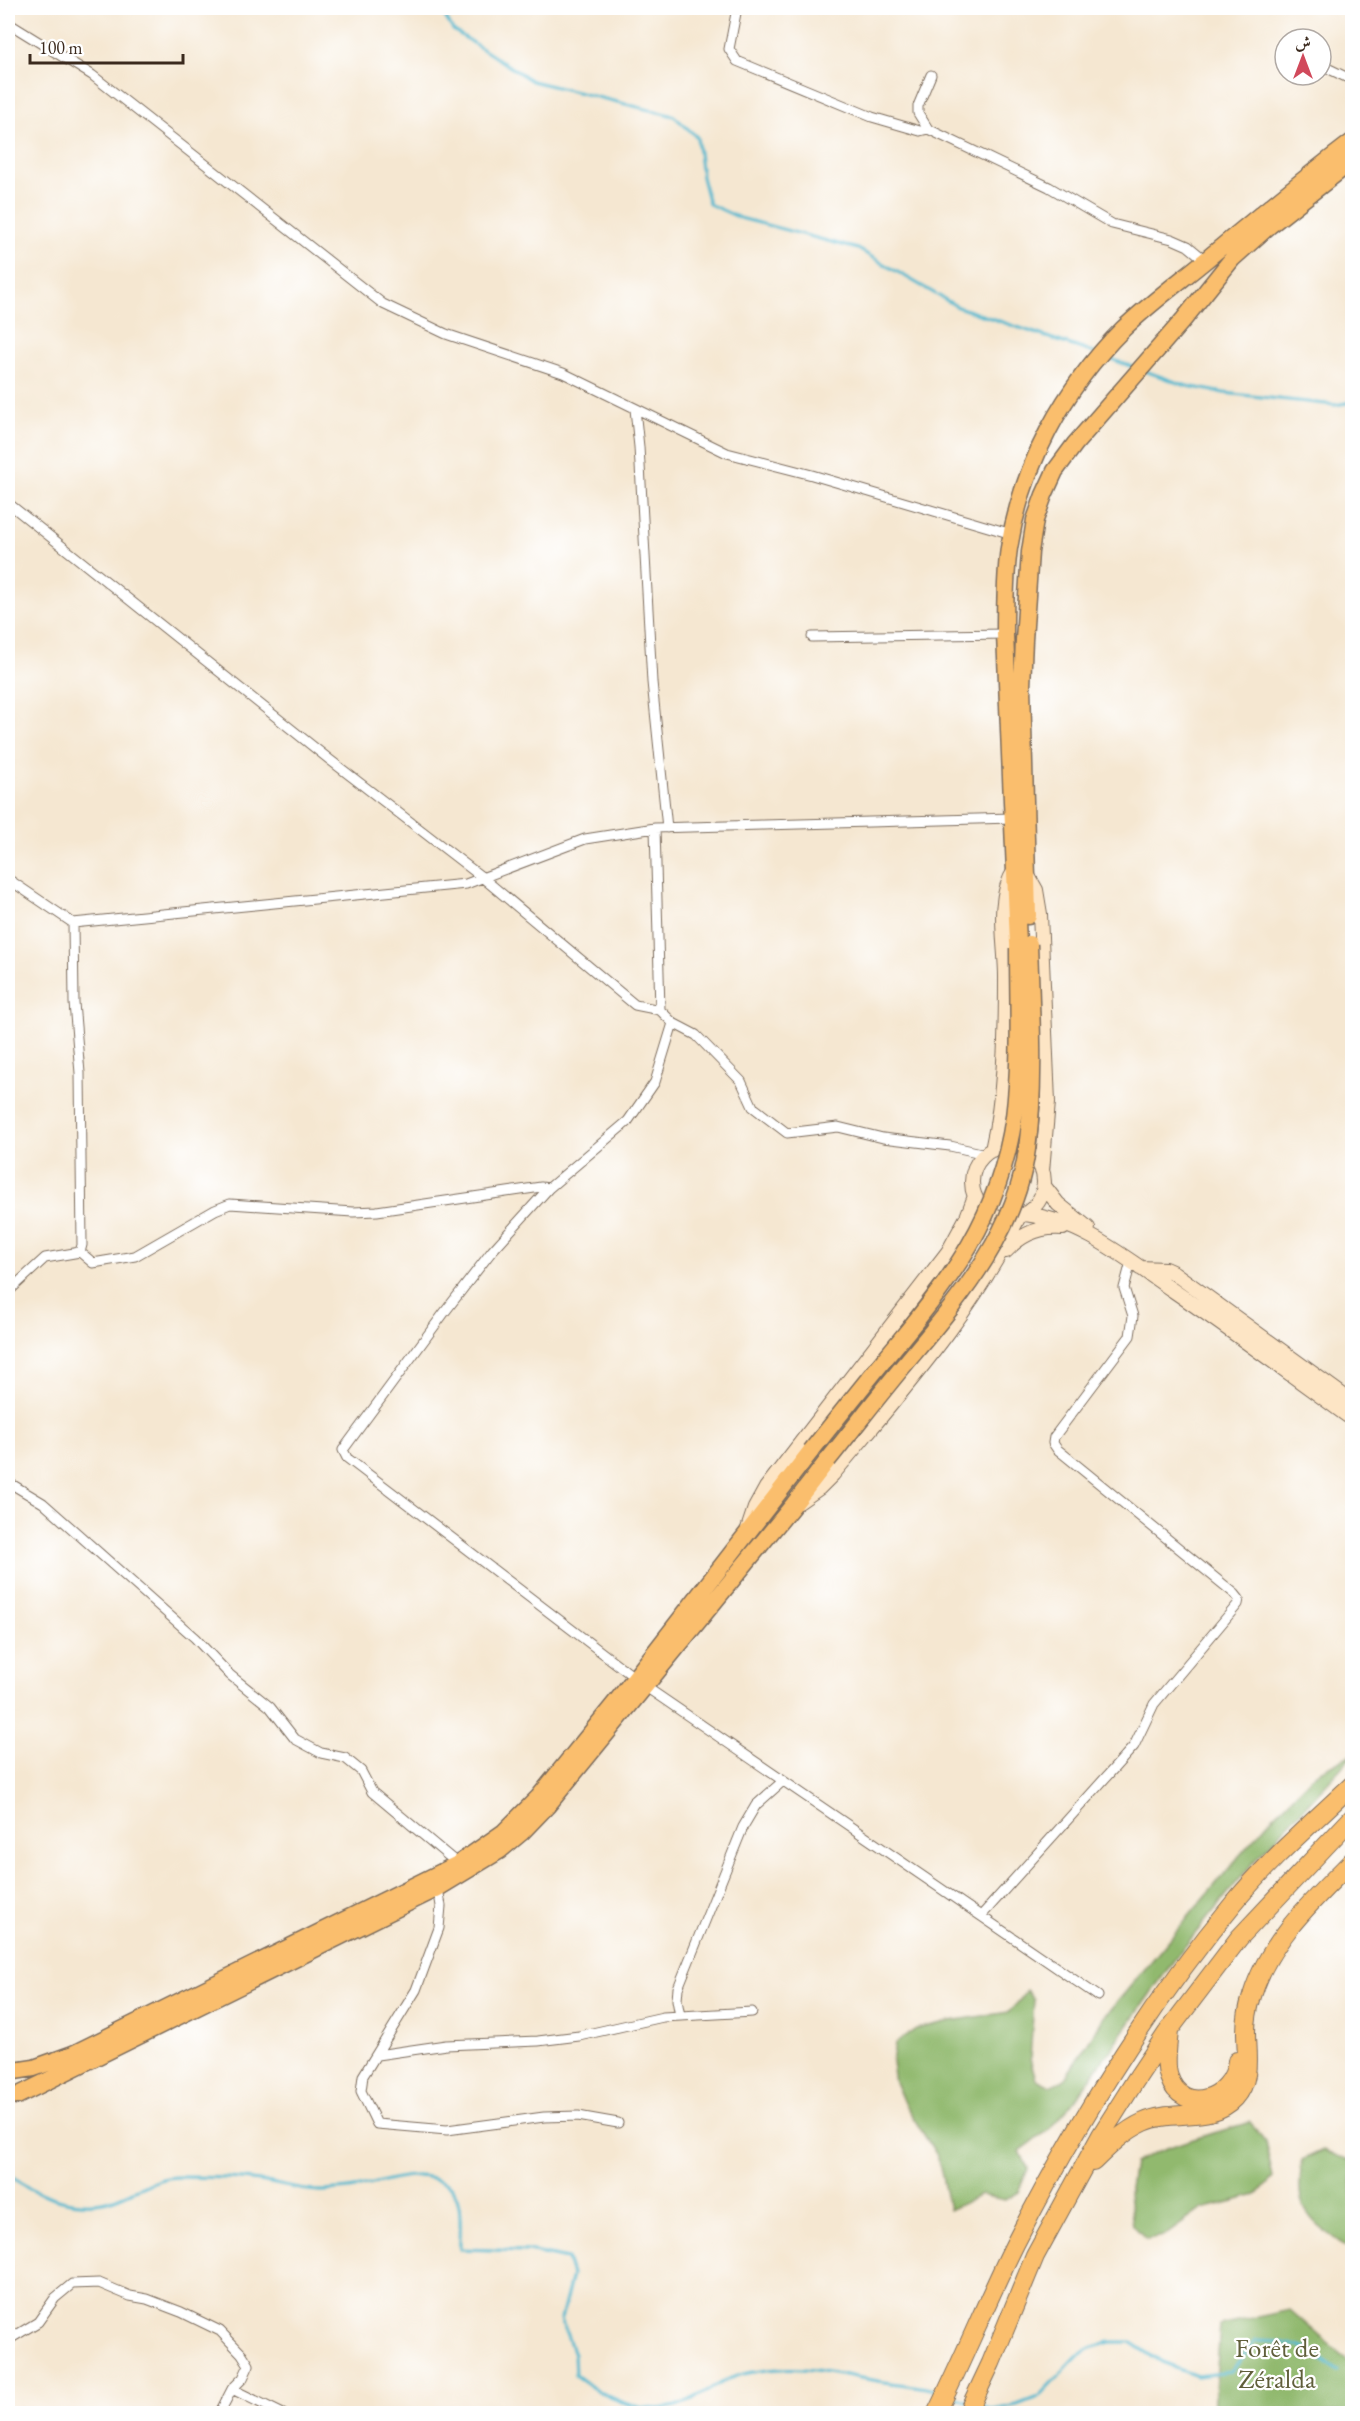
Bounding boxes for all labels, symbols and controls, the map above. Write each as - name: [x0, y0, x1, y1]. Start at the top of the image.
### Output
- scale bar: [30, 27, 183, 65]
- north arrow: [1273, 27, 1333, 87]
- text: ش: [1295, 32, 1311, 53]
- text: 100 m: [39, 36, 83, 59]
- park label: Forêt de Zéralda: [1235, 2330, 1319, 2396]

